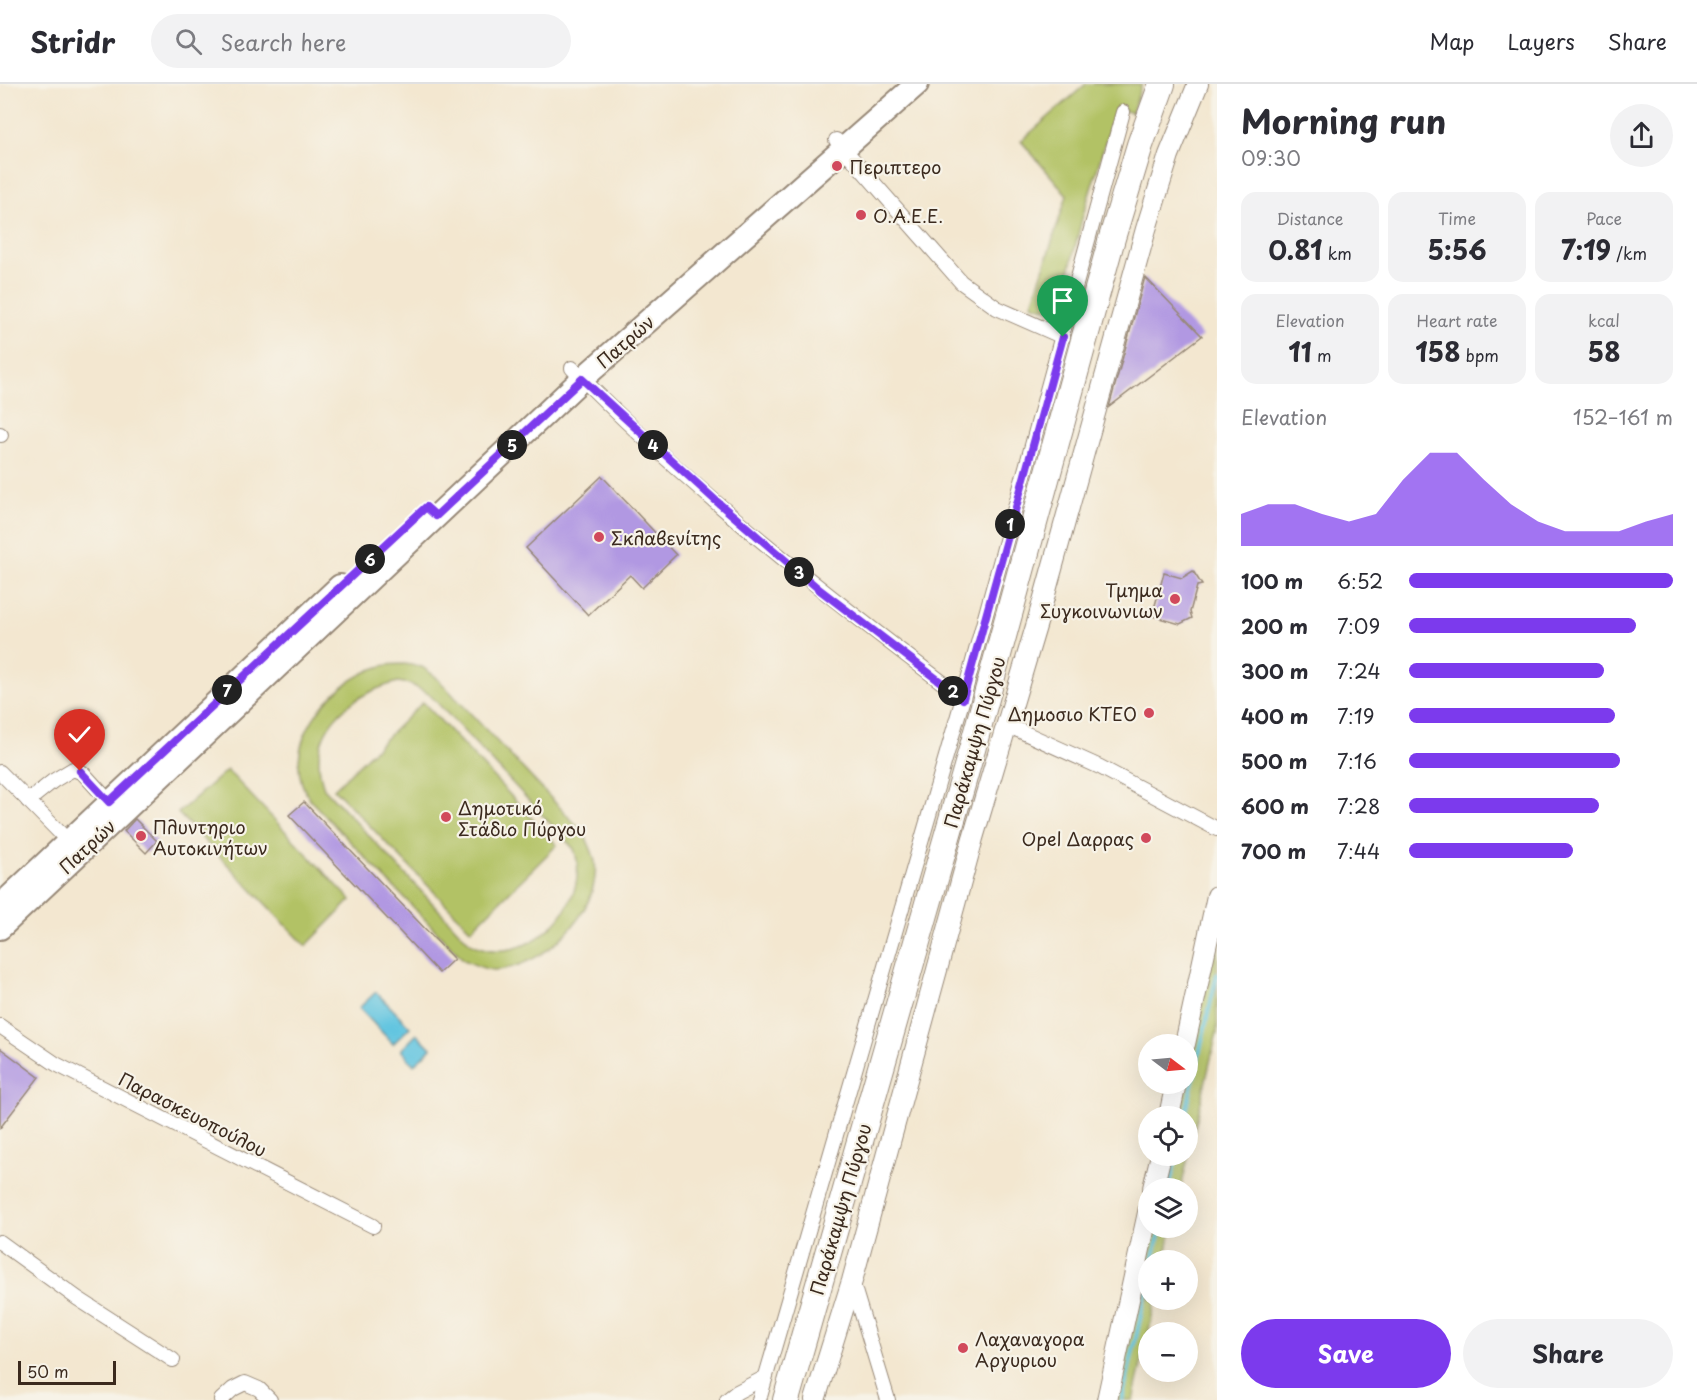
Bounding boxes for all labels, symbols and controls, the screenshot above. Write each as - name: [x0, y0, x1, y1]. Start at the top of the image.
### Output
- search box: [151, 14, 571, 68]
- text: Stridr: [30, 20, 115, 63]
- icon: search: [172, 25, 205, 58]
- text: Search here: [220, 25, 346, 58]
- text: Map: [1430, 25, 1474, 57]
- text: Layers: [1507, 25, 1575, 57]
- text: Share: [1608, 25, 1667, 57]
- text: Morning run: [1241, 95, 1446, 145]
- button: share: [1610, 104, 1673, 167]
- text: 09:30: [1241, 143, 1301, 173]
- place label: Περιπτερο: [849, 153, 941, 180]
- marker: Περιπτερο: [830, 159, 844, 173]
- place label: Ο.Α.Ε.Ε.: [873, 202, 943, 229]
- text: Distance: [1276, 206, 1344, 230]
- text: Time: [1438, 206, 1476, 230]
- text: Pace: [1586, 206, 1622, 230]
- marker: Ο.Α.Ε.Ε.: [854, 208, 868, 222]
- text: 0.81: [1268, 230, 1323, 269]
- text: 5:56: [1427, 230, 1487, 269]
- text: 7:19: [1561, 230, 1611, 269]
- text: km: [1323, 241, 1352, 265]
- text: /km: [1611, 241, 1647, 265]
- pin: [1037, 275, 1088, 337]
- icon: arrive: [1046, 284, 1079, 317]
- street label: Πατρών: [590, 308, 660, 374]
- text: Elevation: [1275, 308, 1345, 332]
- text: Heart rate: [1417, 308, 1497, 332]
- text: kcal: [1588, 308, 1620, 332]
- text: 11: [1288, 332, 1312, 371]
- text: 158: [1415, 332, 1460, 371]
- text: 58: [1588, 332, 1620, 371]
- text: m: [1312, 343, 1332, 367]
- text: bpm: [1460, 343, 1499, 367]
- text: Elevation: [1241, 402, 1327, 432]
- text: 152–161 m: [1573, 402, 1673, 432]
- pin: 5: [497, 430, 527, 460]
- pin: 4: [638, 430, 668, 460]
- text: 5: [507, 433, 517, 457]
- text: 4: [648, 433, 658, 457]
- pin: 1: [995, 509, 1025, 539]
- text: 1: [1006, 512, 1014, 536]
- place label: Σκλαβενίτης: [611, 524, 721, 551]
- marker: Σκλαβενίτης: [592, 530, 606, 544]
- pin: 6: [355, 544, 385, 574]
- text: 6: [364, 547, 376, 571]
- pin: 3: [784, 557, 814, 587]
- text: 3: [794, 560, 804, 584]
- text: 100 m: [1241, 566, 1303, 596]
- text: 6:52: [1337, 566, 1383, 596]
- place label: Τμημα Συγκοινωνιων: [1040, 576, 1163, 624]
- marker: Τμημα Συγκοινωνιων: [1168, 592, 1182, 606]
- text: 200 m: [1241, 611, 1308, 641]
- text: 7:09: [1337, 611, 1380, 641]
- street label: Παράκαμψη Πύργου: [937, 653, 1011, 831]
- text: 300 m: [1241, 656, 1309, 686]
- text: 7:24: [1337, 656, 1381, 686]
- pin: 7: [212, 675, 242, 705]
- pin: 2: [938, 676, 968, 706]
- text: 7: [222, 678, 232, 702]
- text: 2: [947, 679, 959, 703]
- place label: Δημοσιο ΚΤΕΟ: [1008, 700, 1137, 727]
- text: 400 m: [1241, 701, 1309, 731]
- text: 7:19: [1337, 701, 1374, 731]
- marker: Δημοσιο ΚΤΕΟ: [1142, 706, 1156, 720]
- pin: [54, 709, 105, 771]
- icon: check: [63, 718, 96, 751]
- text: 500 m: [1241, 746, 1308, 776]
- text: 7:16: [1337, 746, 1377, 776]
- text: 600 m: [1241, 791, 1309, 821]
- text: 7:28: [1337, 791, 1380, 821]
- place label: Δημοτικό Στάδιο Πύργου: [458, 794, 586, 842]
- marker: Δημοτικό Στάδιο Πύργου: [439, 810, 453, 824]
- street label: Πατρών: [52, 812, 122, 880]
- place label: Πλυντηριο Αυτοκινήτων: [153, 813, 268, 861]
- place label: Opel Δαρρας: [1022, 825, 1134, 852]
- marker: Πλυντηριο Αυτοκινήτων: [134, 829, 148, 843]
- marker: Opel Δαρρας: [1139, 831, 1153, 845]
- text: 700 m: [1241, 836, 1306, 866]
- text: 7:44: [1337, 836, 1380, 866]
- north arrow: [1138, 1034, 1198, 1094]
- map controls: [1138, 1034, 1198, 1382]
- street label: Παρασκευοπούλου: [114, 1065, 272, 1163]
- button: locate: [1138, 1106, 1198, 1166]
- street label: Παράκαμψη Πύργου: [803, 1120, 877, 1298]
- button: layers: [1138, 1178, 1198, 1238]
- button: +: [1138, 1250, 1198, 1310]
- button: Save: [1241, 1319, 1451, 1388]
- button: Share: [1463, 1319, 1673, 1388]
- button: −: [1138, 1322, 1198, 1382]
- place label: Λαχαναγορα Αργυριου: [975, 1325, 1085, 1373]
- marker: Λαχαναγορα Αργυριου: [956, 1341, 970, 1355]
- scale bar: [18, 1358, 116, 1386]
- text: 50 m: [27, 1359, 68, 1383]

